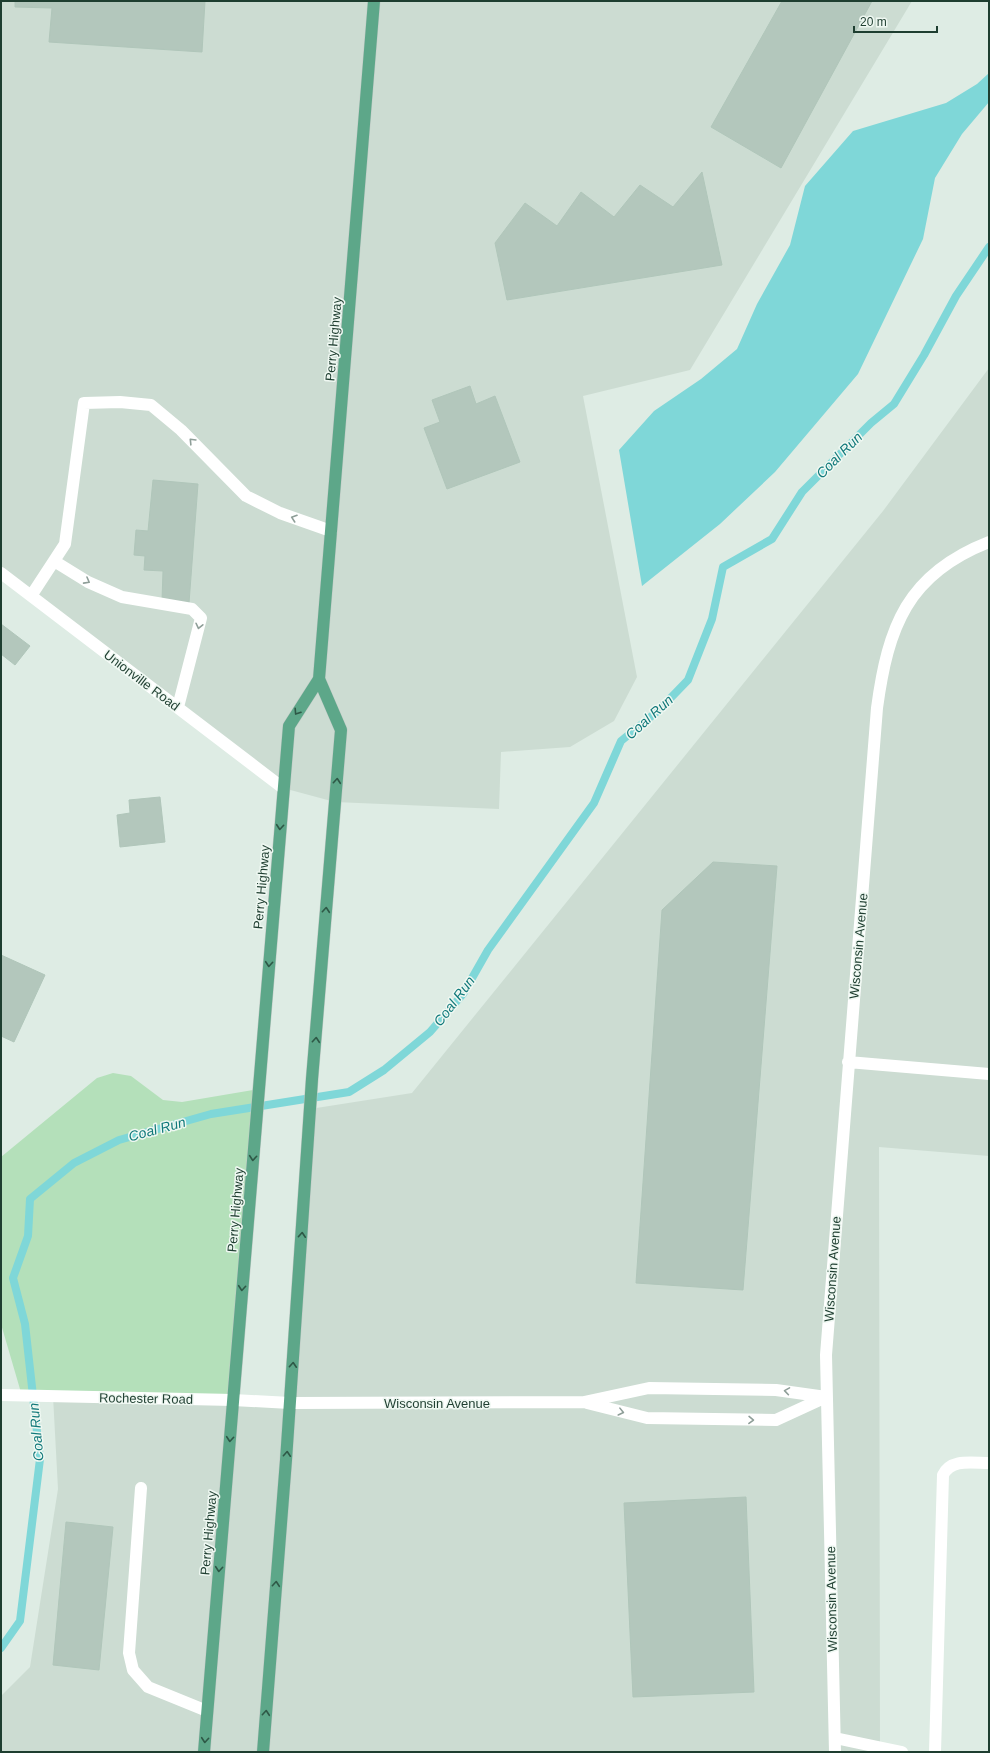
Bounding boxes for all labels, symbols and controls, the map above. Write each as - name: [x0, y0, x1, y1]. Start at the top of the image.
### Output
- scale bar: [854, 8, 937, 34]
- text: 20 m: [860, 15, 887, 29]
- street label: Perry Highway: [322, 296, 345, 382]
- water label: Coal Run: [813, 429, 865, 481]
- one-way arrow: [189, 438, 197, 446]
- one-way arrow: [291, 514, 298, 522]
- one-way arrow: [83, 577, 90, 584]
- one-way arrow: [195, 623, 203, 630]
- street label: Unionville Road: [101, 647, 183, 714]
- water label: Coal Run: [622, 691, 676, 742]
- one-way arrow: [295, 708, 302, 715]
- one-way arrow: [332, 778, 341, 784]
- one-way arrow: [276, 824, 285, 830]
- street label: Perry Highway: [250, 844, 273, 930]
- street label: Wisconsin Avenue: [846, 893, 871, 999]
- one-way arrow: [322, 907, 331, 913]
- one-way arrow: [264, 961, 273, 967]
- water label: Coal Run: [430, 973, 478, 1029]
- one-way arrow: [311, 1037, 320, 1043]
- water label: Coal Run: [127, 1114, 187, 1144]
- one-way arrow: [248, 1155, 257, 1161]
- street label: Perry Highway: [224, 1167, 247, 1253]
- street label: Wisconsin Avenue: [821, 1216, 844, 1322]
- one-way arrow: [297, 1232, 306, 1238]
- one-way arrow: [238, 1285, 247, 1291]
- one-way arrow: [288, 1362, 297, 1368]
- one-way arrow: [784, 1387, 790, 1396]
- street label: Rochester Road: [99, 1390, 193, 1407]
- street label: Wisconsin Avenue: [384, 1396, 490, 1411]
- water label: Coal Run: [25, 1402, 47, 1462]
- one-way arrow: [618, 1407, 625, 1416]
- one-way arrow: [748, 1416, 754, 1424]
- one-way arrow: [225, 1436, 234, 1442]
- one-way arrow: [282, 1451, 291, 1457]
- street label: Perry Highway: [197, 1490, 220, 1576]
- street label: Wisconsin Avenue: [823, 1546, 840, 1652]
- one-way arrow: [215, 1566, 224, 1572]
- one-way arrow: [272, 1581, 281, 1587]
- one-way arrow: [261, 1710, 270, 1716]
- one-way arrow: [200, 1737, 209, 1743]

